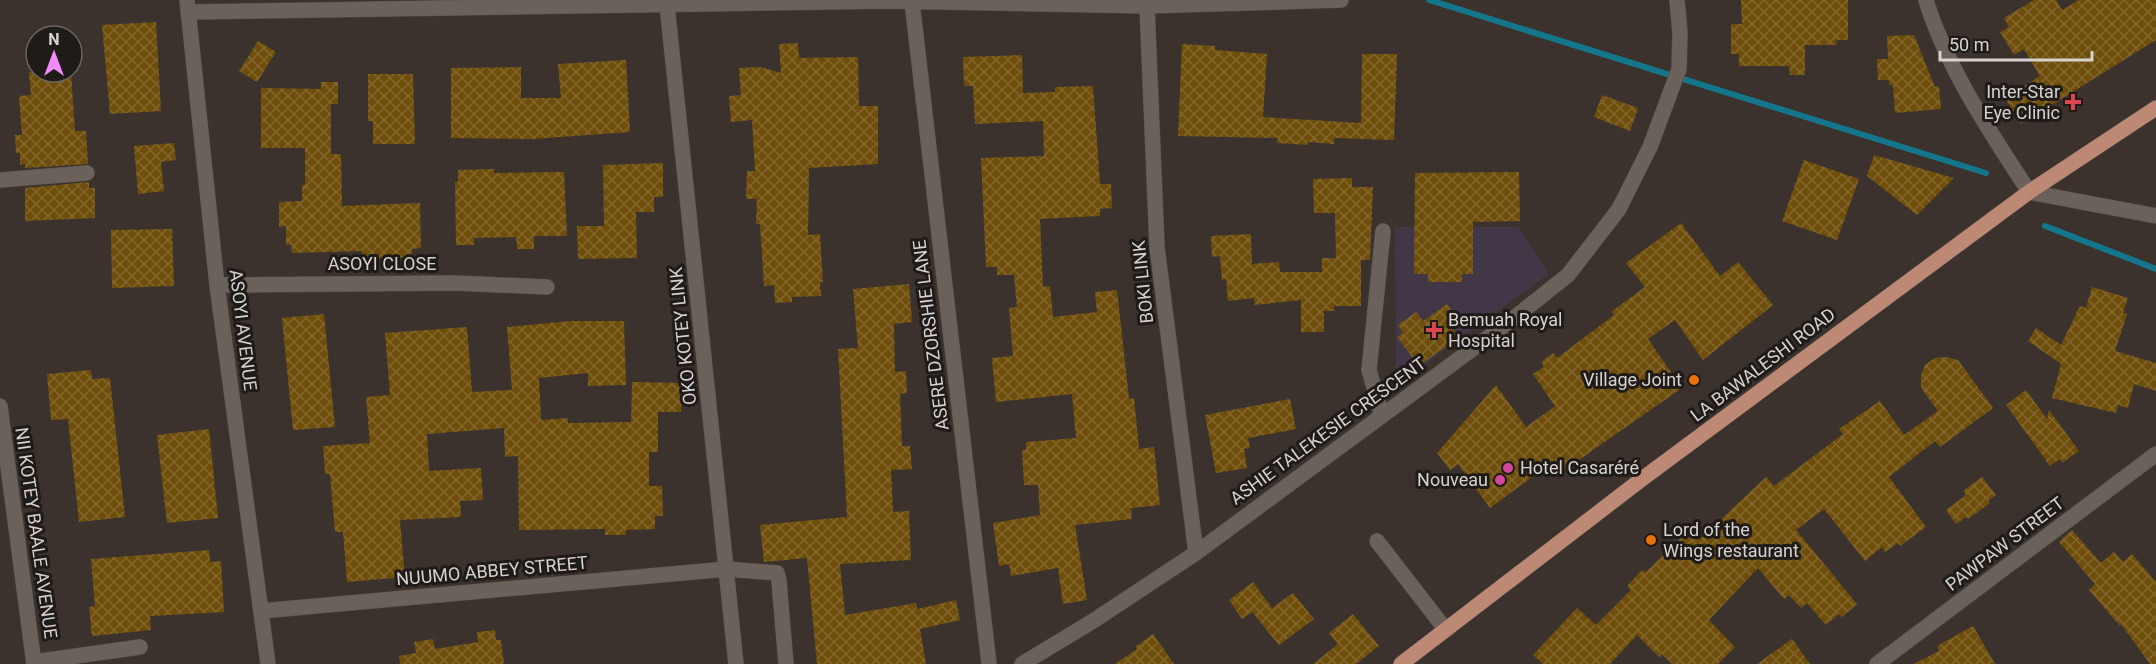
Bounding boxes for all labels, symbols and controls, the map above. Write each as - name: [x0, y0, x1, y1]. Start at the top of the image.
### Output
- north arrow: [24, 24, 84, 84]
- scale bar: [1940, 24, 2092, 62]
- text: N: [48, 30, 60, 49]
- text: 50 m: [1949, 34, 1989, 55]
- place label: Inter-Star Eye Clinic: [1983, 81, 2060, 123]
- marker: Inter-Star Eye Clinic: [2064, 93, 2082, 111]
- street label: ASERE DZORSHIE LANE: [908, 239, 953, 432]
- street label: BOKI LINK: [1128, 239, 1157, 324]
- street label: ASOYI CLOSE: [328, 253, 436, 274]
- street label: OKO KOTEY LINK: [665, 265, 700, 406]
- street label: ASOYI AVENUE: [226, 268, 261, 392]
- street label: LA BAWALESHI ROAD: [1686, 303, 1839, 426]
- place label: Bemuah Royal Hospital: [1448, 309, 1562, 351]
- marker: Bemuah Royal Hospital: [1425, 321, 1443, 339]
- street label: ASHIE TALEKESIE CRESCENT: [1226, 352, 1430, 509]
- place label: Village Joint: [1583, 369, 1682, 390]
- marker: Village Joint: [1687, 373, 1701, 387]
- street label: NII KOTEY BAALE AVENUE: [11, 426, 62, 640]
- place label: Hotel Casaréré: [1520, 457, 1639, 478]
- marker: Hotel Casaréré: [1501, 461, 1515, 475]
- place label: Nouveau: [1417, 469, 1488, 490]
- marker: Nouveau: [1493, 473, 1507, 487]
- street label: PAWPAW STREET: [1941, 492, 2068, 595]
- place label: Lord of the Wings restaurant: [1663, 519, 1799, 561]
- marker: Lord of the Wings restaurant: [1644, 533, 1658, 547]
- street label: NUUMO ABBEY STREET: [395, 552, 589, 589]

